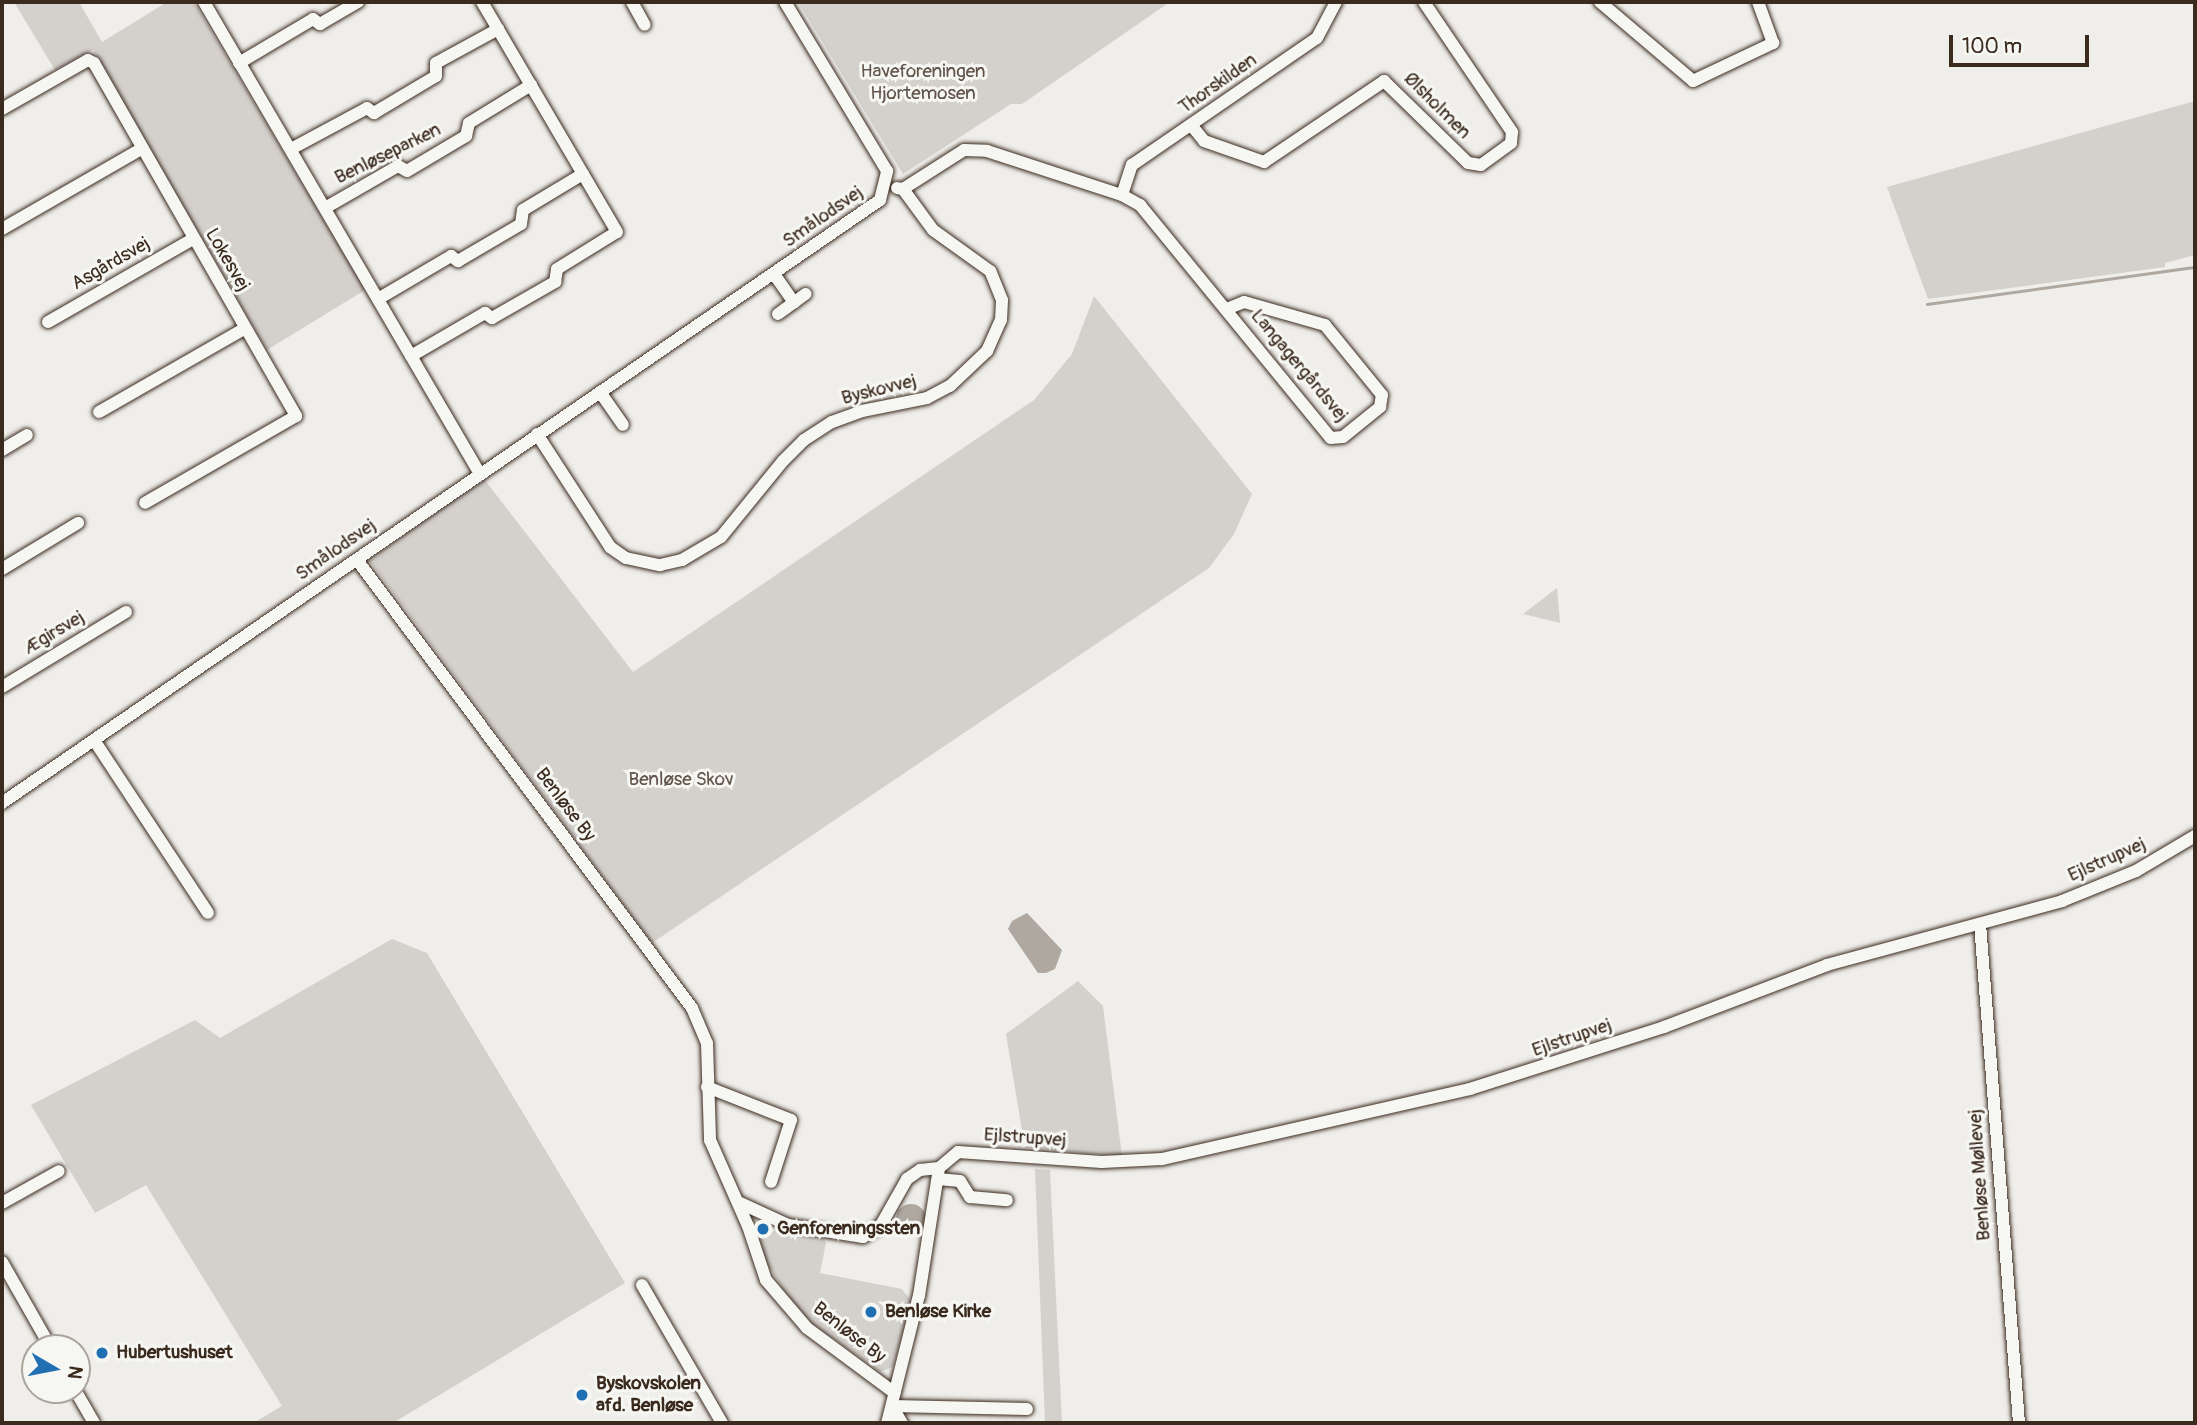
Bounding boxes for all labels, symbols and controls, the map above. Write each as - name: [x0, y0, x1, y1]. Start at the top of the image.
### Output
- scale bar: [1952, 21, 2092, 65]
- text: 100 m: [1962, 33, 2022, 60]
- street label: Thorskilden: [1175, 49, 1261, 119]
- park label: Haveforeningen Hjortemosen: [861, 61, 985, 105]
- street label: Ølsholmen: [1399, 68, 1475, 144]
- street label: Benløseparken: [331, 118, 445, 190]
- street label: Smålodsvej: [779, 181, 867, 253]
- street label: Lokesvej: [200, 224, 254, 296]
- street label: Asgårdsvej: [68, 232, 154, 296]
- street label: Langagergårdsvej: [1245, 305, 1353, 427]
- street label: Byskovvej: [839, 370, 919, 410]
- street label: Smålodsvej: [292, 514, 380, 586]
- street label: Ægirsvej: [19, 606, 89, 660]
- street label: Benløse By: [530, 764, 600, 846]
- park label: Benløse Skov: [629, 769, 733, 791]
- street label: Ejlstrupvej: [2065, 833, 2149, 887]
- street label: Ejlstrupvej: [1529, 1014, 1615, 1062]
- street label: Benløse Møllevej: [1964, 1108, 1996, 1242]
- street label: Ejlstrupvej: [983, 1124, 1067, 1152]
- place label: Genforeningssten: [777, 1218, 920, 1240]
- marker: Genforeningssten: [755, 1221, 771, 1237]
- street label: Benløse By: [808, 1298, 890, 1368]
- place label: Benløse Kirke: [885, 1301, 991, 1323]
- marker: Benløse Kirke: [863, 1304, 879, 1320]
- north arrow: [21, 1334, 91, 1404]
- place label: Hubertushuset: [116, 1342, 233, 1364]
- marker: Hubertushuset: [94, 1345, 110, 1361]
- text: N: [62, 1364, 88, 1381]
- place label: Byskovskolen afd. Benløse: [596, 1373, 701, 1417]
- marker: Byskovskolen afd. Benløse: [574, 1387, 590, 1403]

